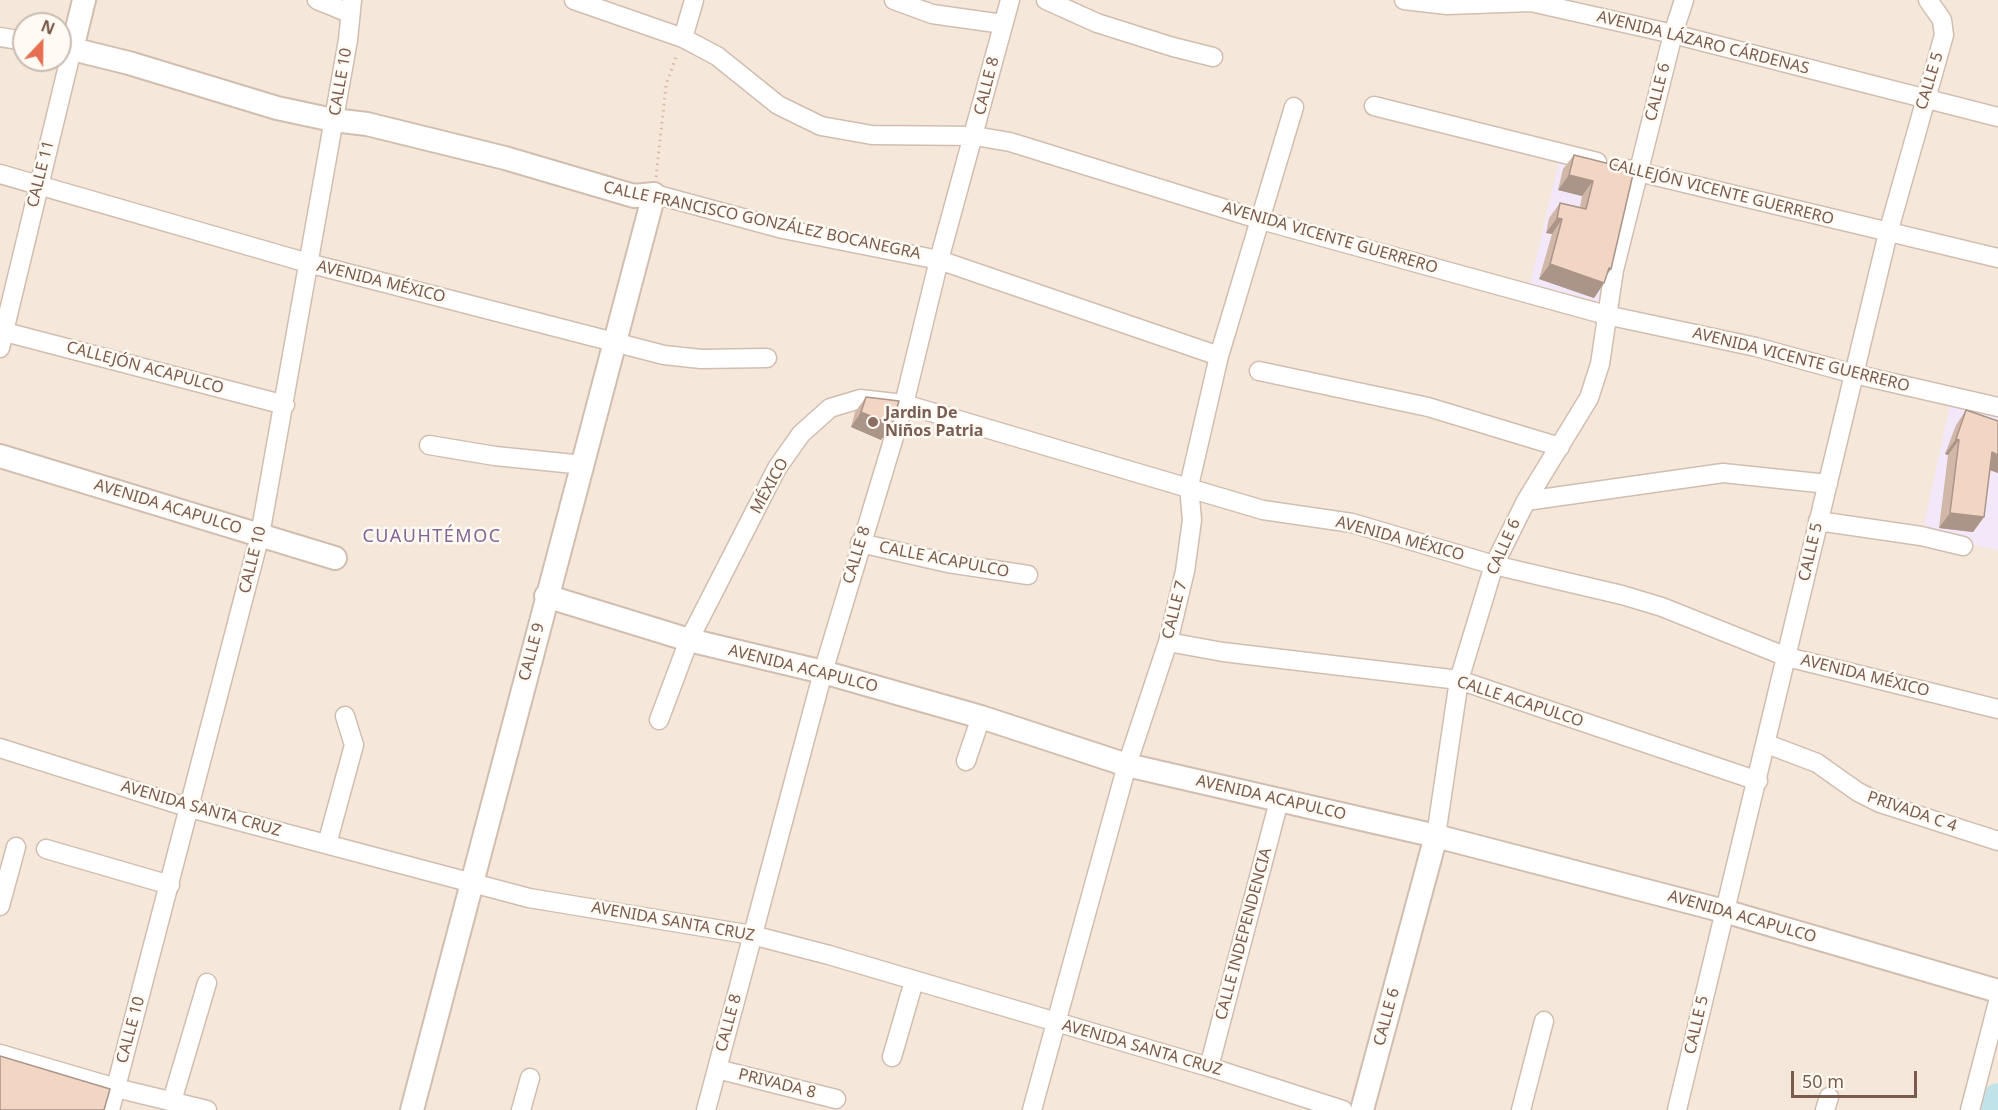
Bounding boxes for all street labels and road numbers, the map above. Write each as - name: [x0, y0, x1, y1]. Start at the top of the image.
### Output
- street label: AVENIDA LÁZARO CÁRDENAS: [1595, 7, 1811, 79]
- street label: CALLE 10: [326, 47, 356, 117]
- street label: CALLE 5: [1912, 50, 1948, 112]
- street label: CALLE 8: [971, 55, 1003, 117]
- street label: CALLE 6: [1642, 61, 1674, 123]
- street label: CALLE 11: [23, 138, 59, 210]
- street label: CALLEJÓN VICENTE GUERRERO: [1606, 155, 1836, 229]
- street label: CALLE FRANCISCO GONZÁLEZ BOCANEGRA: [602, 178, 922, 264]
- street label: AVENIDA VICENTE GUERRERO: [1220, 198, 1440, 278]
- street label: AVENIDA MÉXICO: [315, 257, 447, 307]
- street label: AVENIDA VICENTE GUERRERO: [1690, 324, 1912, 396]
- street label: CALLEJÓN ACAPULCO: [64, 338, 226, 398]
- street label: MÉXICO: [747, 455, 793, 517]
- street label: AVENIDA ACAPULCO: [92, 475, 244, 539]
- street label: AVENIDA MÉXICO: [1334, 513, 1466, 565]
- street label: CALLE 6: [1483, 516, 1525, 578]
- street label: CALLE 5: [1795, 521, 1827, 583]
- street label: CALLE 10: [235, 524, 271, 596]
- street label: CALLE 8: [839, 524, 875, 586]
- street label: CALLE ACAPULCO: [877, 538, 1011, 582]
- street label: CALLE 7: [1159, 579, 1191, 641]
- street label: CALLE 9: [515, 621, 549, 683]
- street label: AVENIDA ACAPULCO: [726, 641, 880, 697]
- street label: AVENIDA MÉXICO: [1799, 651, 1931, 701]
- street label: CALLE ACAPULCO: [1454, 672, 1586, 732]
- street label: AVENIDA ACAPULCO: [1194, 771, 1348, 825]
- street label: AVENIDA SANTA CRUZ: [119, 777, 283, 841]
- street label: PRIVADA C 4: [1865, 788, 1959, 836]
- street label: CALLE INDEPENDENCIA: [1212, 846, 1276, 1022]
- street label: AVENIDA ACAPULCO: [1666, 887, 1818, 947]
- street label: AVENIDA SANTA CRUZ: [590, 898, 756, 946]
- street label: CALLE 6: [1370, 986, 1404, 1048]
- street label: CALLE 8: [712, 992, 746, 1054]
- street label: CALLE 10: [113, 994, 149, 1066]
- street label: CALLE 5: [1681, 994, 1713, 1056]
- street label: AVENIDA SANTA CRUZ: [1060, 1016, 1224, 1080]
- street label: PRIVADA 8: [736, 1065, 818, 1103]

